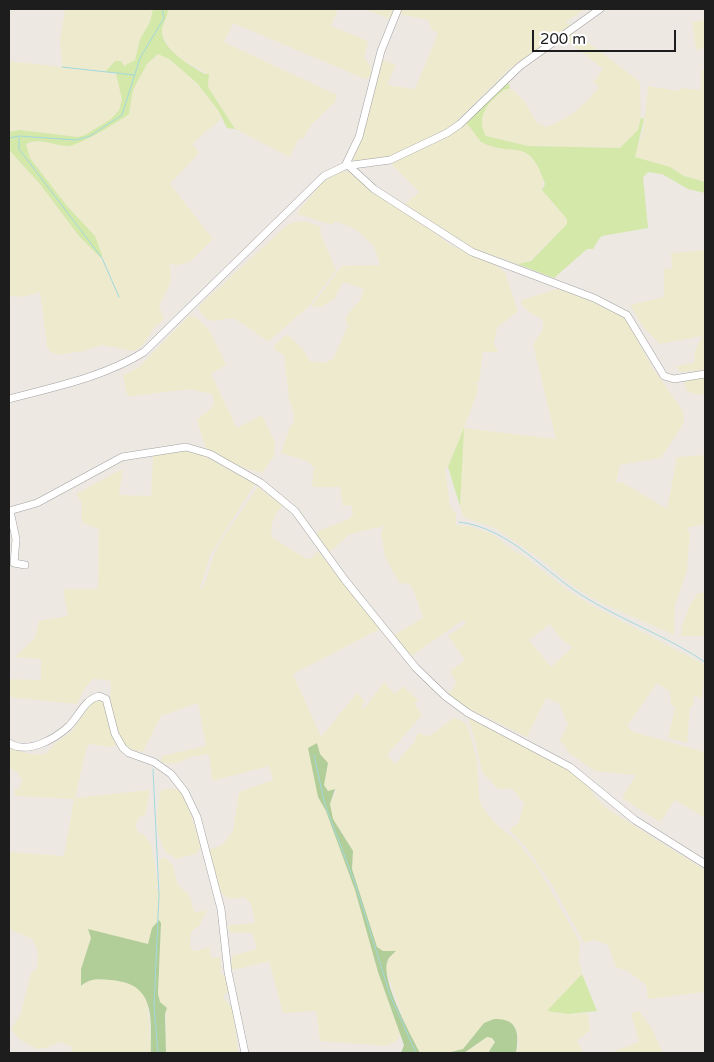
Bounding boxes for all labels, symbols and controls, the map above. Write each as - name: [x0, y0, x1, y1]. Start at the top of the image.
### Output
- scale bar: [534, 20, 678, 52]
- text: 200 m: [540, 30, 586, 48]

